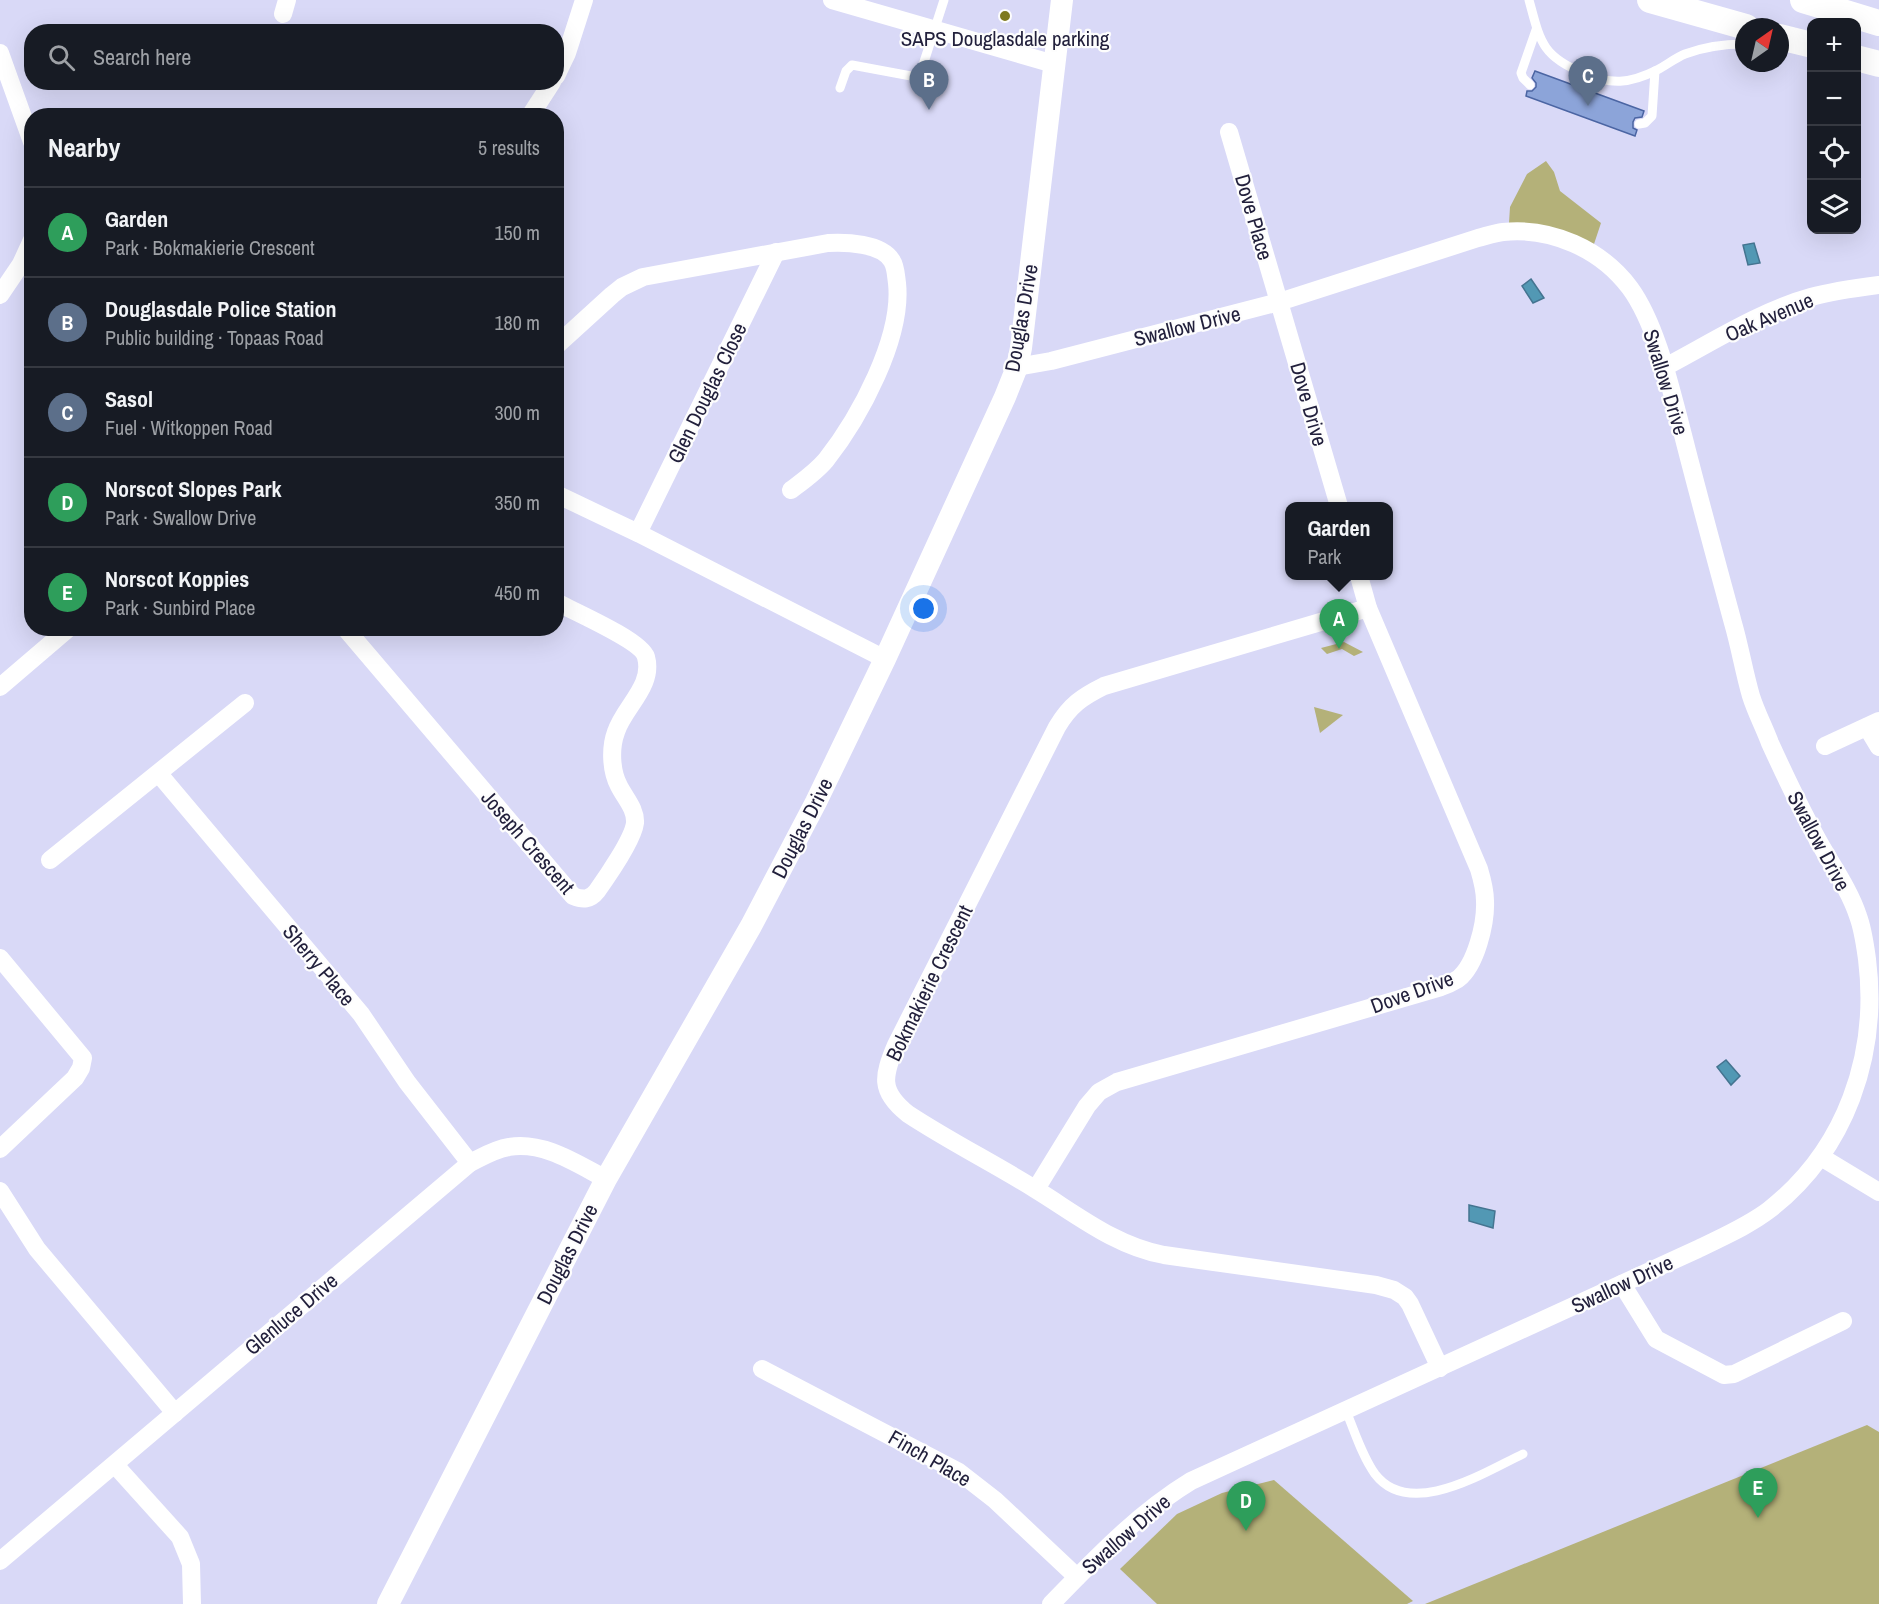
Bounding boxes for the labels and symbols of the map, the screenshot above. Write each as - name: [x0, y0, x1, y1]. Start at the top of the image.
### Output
- marker: SAPS Douglasdale parking: [998, 9, 1012, 23]
- north arrow: [1735, 18, 1789, 72]
- place label: SAPS Douglasdale parking: [901, 24, 1110, 53]
- pin: C: [1568, 57, 1608, 106]
- pin: B: [910, 60, 948, 110]
- street label: Dove Place: [1228, 171, 1280, 263]
- street label: Douglas Drive: [997, 262, 1045, 374]
- street label: Oak Avenue: [1720, 285, 1818, 349]
- street label: Swallow Drive: [1131, 299, 1243, 353]
- street label: Glen Douglas Close: [660, 318, 754, 468]
- street label: Swallow Drive: [1636, 326, 1696, 438]
- street label: Dove Drive: [1283, 359, 1335, 449]
- your location: [909, 594, 938, 623]
- pin: A: [1320, 600, 1358, 649]
- street label: Douglas Drive: [764, 773, 840, 883]
- street label: Joseph Crescent: [475, 784, 581, 900]
- street label: Swallow Drive: [1781, 786, 1857, 896]
- street label: Bokmakierie Crescent: [879, 900, 979, 1066]
- street label: Sherry Place: [276, 918, 362, 1012]
- street label: Dove Drive: [1367, 964, 1457, 1020]
- street label: Douglas Drive: [529, 1199, 605, 1309]
- street label: Swallow Drive: [1566, 1248, 1678, 1320]
- street label: Glenluce Drive: [238, 1266, 344, 1362]
- street label: Finch Place: [883, 1423, 977, 1493]
- pin: E: [1738, 1468, 1778, 1518]
- pin: D: [1226, 1482, 1266, 1531]
- street label: Swallow Drive: [1075, 1487, 1177, 1581]

